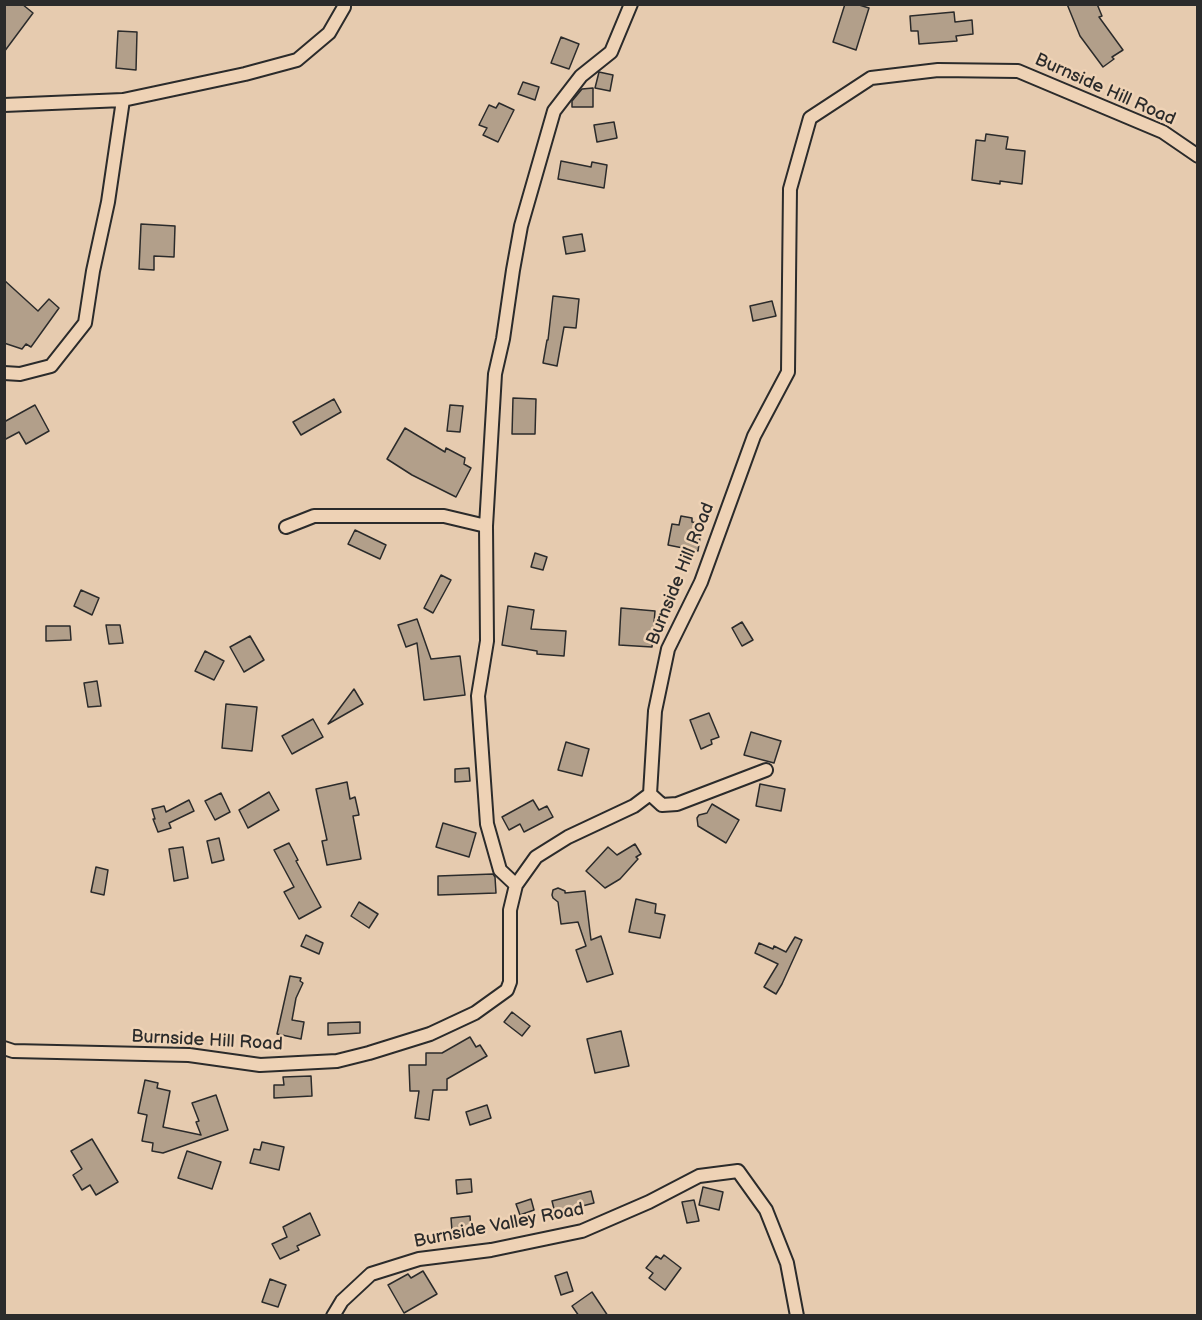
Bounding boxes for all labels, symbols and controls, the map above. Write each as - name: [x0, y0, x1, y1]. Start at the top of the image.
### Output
- street label: Burnside Hill Road: [1031, 49, 1179, 131]
- street label: Burnside Hill Road: [643, 500, 719, 648]
- street label: Burnside Hill Road: [131, 1026, 283, 1056]
- street label: Burnside Valley Road: [412, 1199, 586, 1253]

